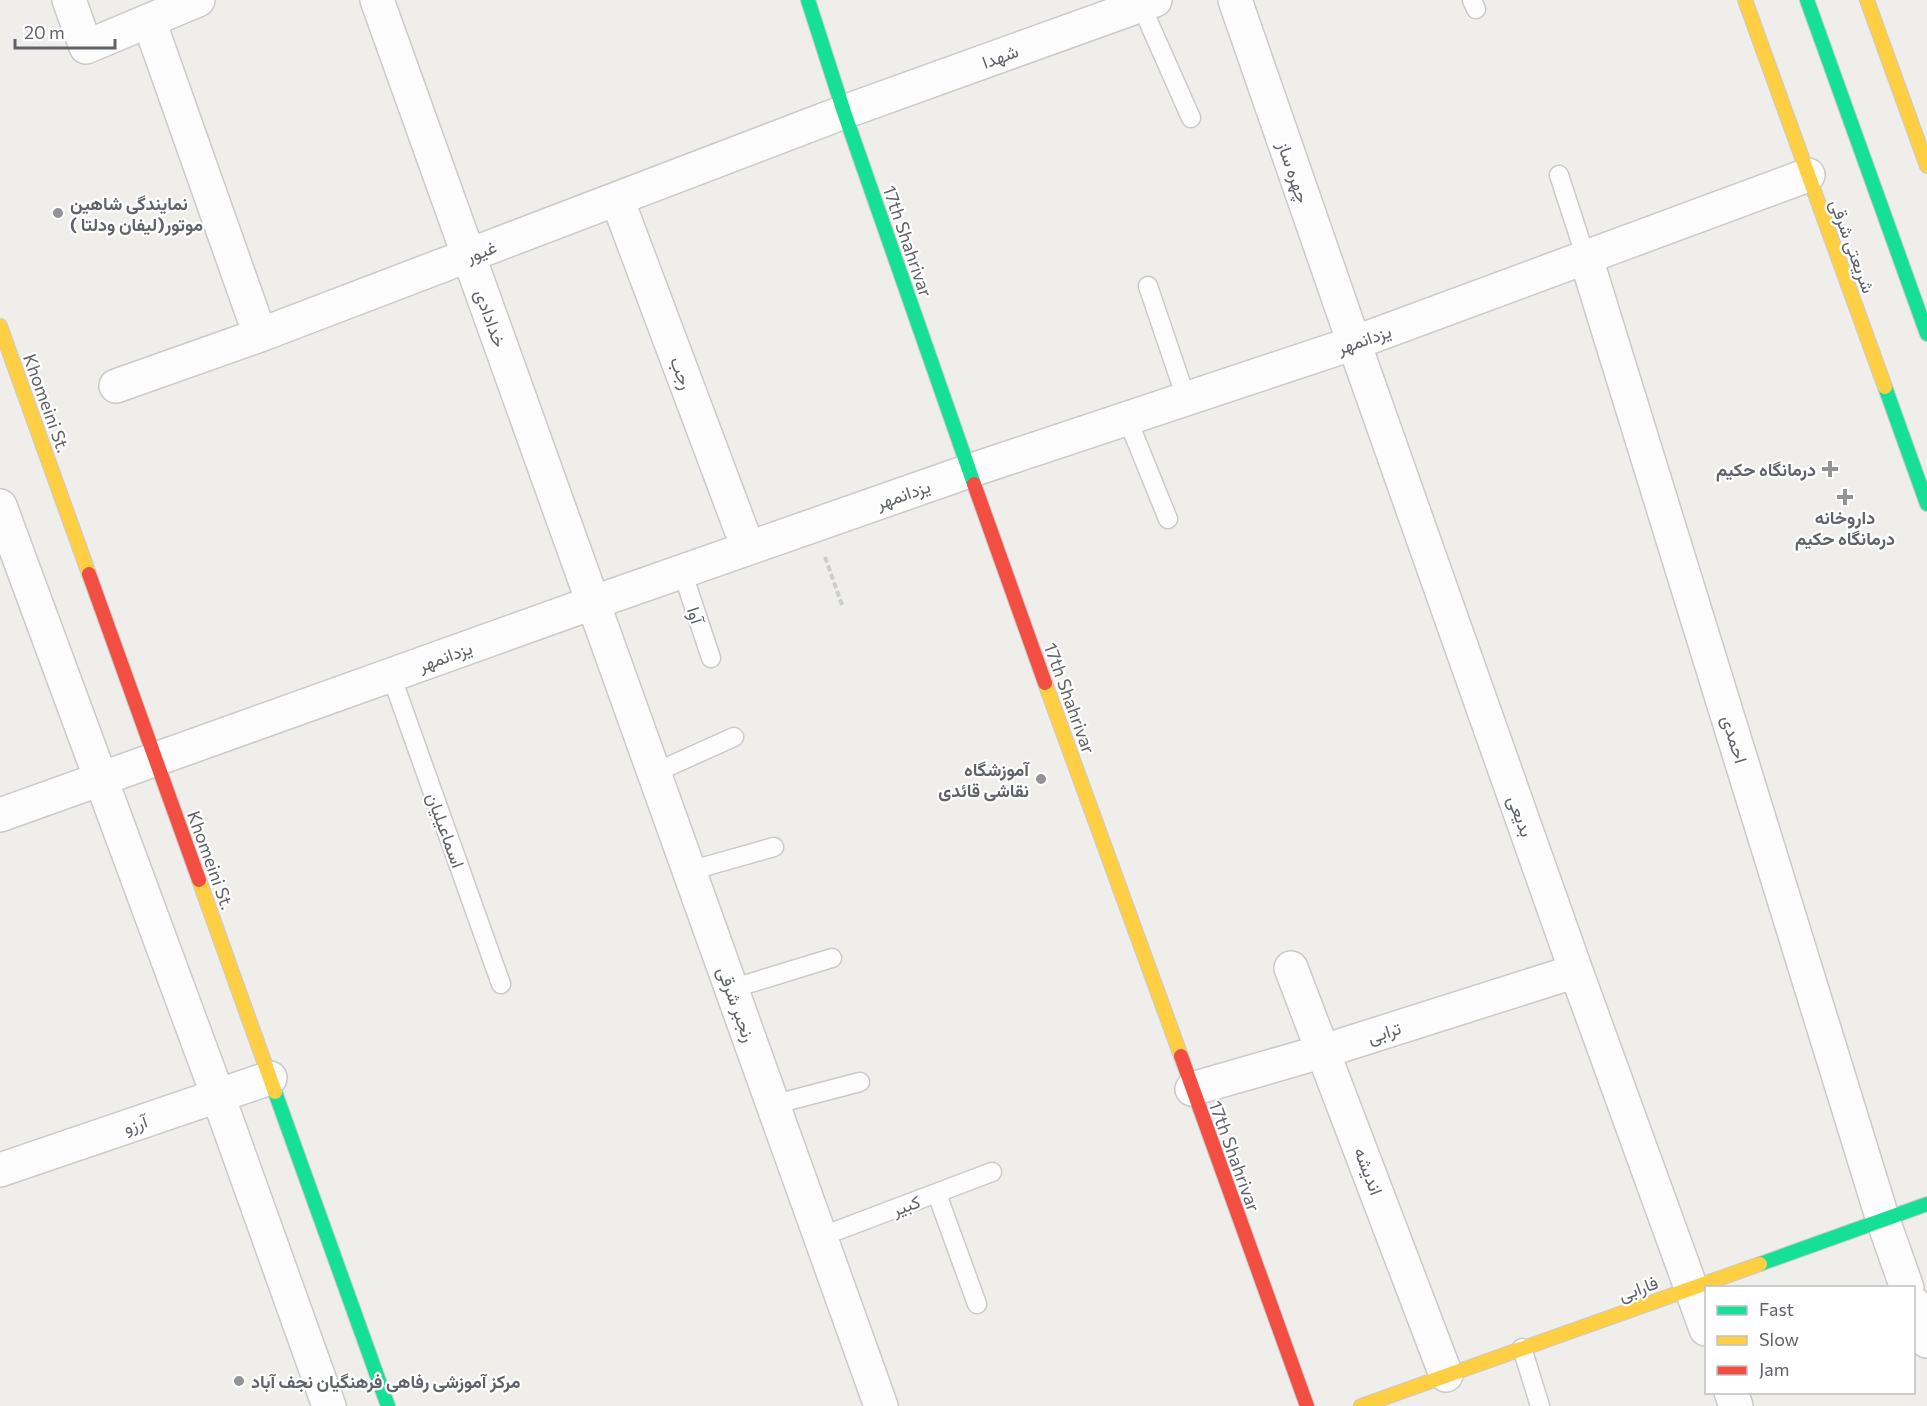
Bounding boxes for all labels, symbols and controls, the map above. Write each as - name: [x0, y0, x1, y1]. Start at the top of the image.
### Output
- scale bar: [15, 12, 116, 50]
- text: 20 m: [24, 21, 65, 43]
- street label: شهدا: [979, 39, 1021, 74]
- street label: چهره ساز: [1271, 137, 1315, 206]
- street label: 17th Shahrivar: [879, 182, 937, 300]
- place label: نمایندگی شاهین موتور(لیفان ودلتا ): [70, 192, 203, 236]
- street label: شریعتی شرقی: [1825, 196, 1880, 296]
- marker: نمایندگی شاهین موتور(لیفان ودلتا ): [51, 206, 65, 220]
- street label: غیور: [462, 235, 500, 268]
- street label: خدادادی: [469, 286, 512, 350]
- street label: یزدانمهر: [1333, 319, 1394, 360]
- street label: Khomeini St.: [19, 351, 75, 455]
- street label: رجب: [665, 353, 698, 393]
- place label: درمانگاه حکیم: [1716, 458, 1816, 482]
- marker: درمانگاه حکیم: [1821, 460, 1839, 478]
- street label: یزدانمهر: [872, 474, 933, 515]
- marker: داروخانه درمانگاه حکیم: [1838, 490, 1852, 504]
- place label: داروخانه درمانگاه حکیم: [1795, 506, 1895, 551]
- street label: آوا: [682, 604, 710, 628]
- street label: یزدانمهر: [414, 636, 475, 677]
- street label: 17th Shahrivar: [1040, 640, 1100, 756]
- street label: احمدی: [1716, 712, 1753, 766]
- place label: آموزشگاه نقاشی قائدی: [938, 758, 1030, 802]
- marker: آموزشگاه نقاشی قائدی: [1034, 772, 1048, 786]
- street label: اسماعیلیان: [422, 789, 470, 871]
- street label: بدیعی: [1502, 792, 1539, 840]
- street label: Khomeini St.: [183, 808, 239, 912]
- street label: رنجبر شرقی: [712, 963, 761, 1045]
- street label: ترابی: [1364, 1016, 1404, 1049]
- street label: 17th Shahrivar: [1205, 1098, 1265, 1214]
- street label: آرزو: [120, 1109, 152, 1139]
- street label: اندیشه: [1350, 1144, 1388, 1198]
- street label: کبیر: [888, 1190, 923, 1221]
- street label: فارابی: [1615, 1271, 1661, 1306]
- legend: [1705, 1286, 1915, 1394]
- text: Fast: [1759, 1298, 1794, 1320]
- text: Slow: [1759, 1328, 1799, 1350]
- text: Jam: [1759, 1358, 1789, 1380]
- place label: مرکز آموزشی رفاهی فرهنگیان نجف آباد: [251, 1370, 521, 1393]
- marker: مرکز آموزشی رفاهی فرهنگیان نجف آباد: [232, 1374, 246, 1388]

